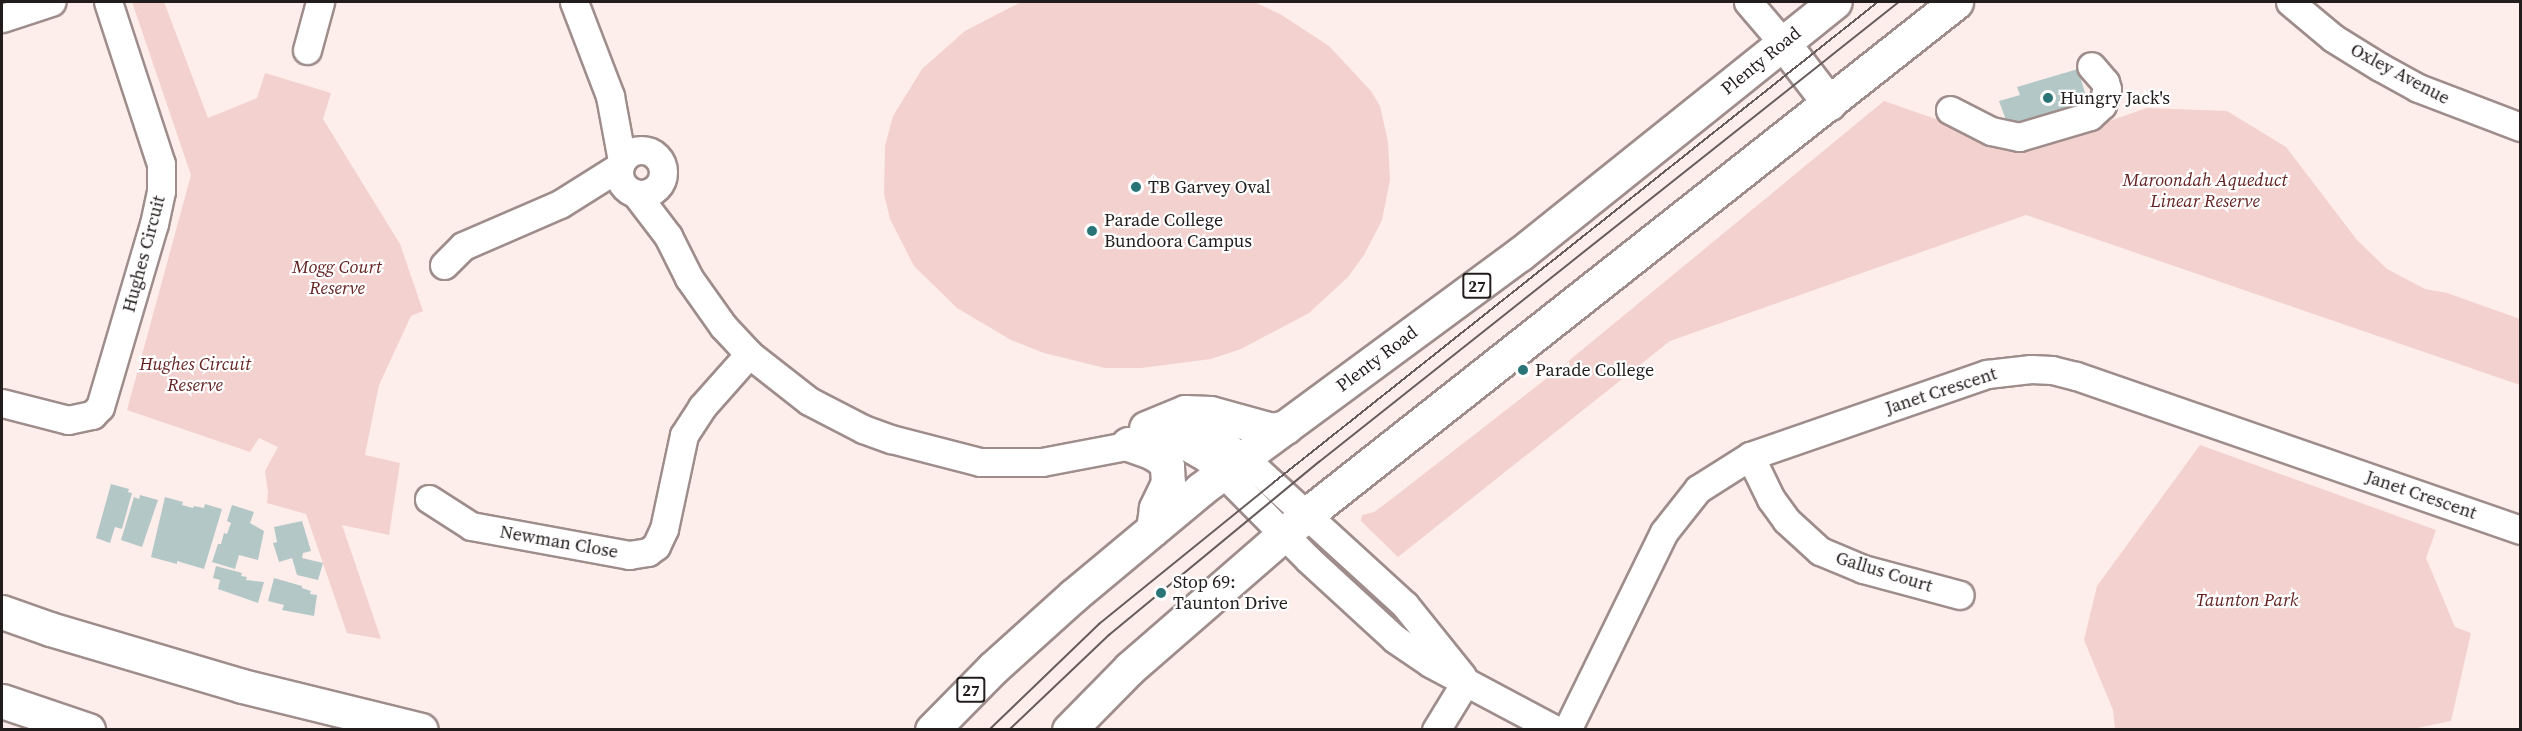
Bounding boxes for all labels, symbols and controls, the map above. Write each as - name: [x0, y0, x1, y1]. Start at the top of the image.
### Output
- street label: Plenty Road: [1717, 22, 1805, 100]
- street label: Oxley Avenue: [2347, 39, 2453, 109]
- place label: Hungry Jack's: [2060, 87, 2170, 109]
- marker: Hungry Jack's: [2041, 91, 2055, 105]
- park label: Maroondah Aqueduct Linear Reserve: [2123, 170, 2287, 213]
- place label: TB Garvey Oval: [1148, 176, 1271, 198]
- marker: TB Garvey Oval: [1129, 180, 1143, 194]
- street label: Hughes Circuit: [118, 193, 170, 315]
- place label: Parade College Bundoora Campus: [1104, 210, 1252, 252]
- marker: Parade College Bundoora Campus: [1085, 224, 1099, 238]
- park label: Mogg Court Reserve: [292, 257, 382, 300]
- road number: 27: [1462, 273, 1492, 299]
- street label: Plenty Road: [1332, 321, 1422, 397]
- park label: Hughes Circuit Reserve: [139, 354, 251, 397]
- place label: Parade College: [1535, 359, 1654, 381]
- marker: Parade College: [1516, 363, 1530, 377]
- street label: Janet Crescent: [1883, 363, 1999, 419]
- street label: Janet Crescent: [2363, 466, 2479, 524]
- street label: Newman Close: [498, 521, 620, 563]
- street label: Gallus Court: [1833, 547, 1935, 597]
- place label: Stop 69: Taunton Drive: [1173, 572, 1288, 614]
- marker: Stop 69: Taunton Drive: [1154, 586, 1168, 600]
- park label: Taunton Park: [2196, 589, 2298, 611]
- road number: 27: [956, 677, 986, 703]

